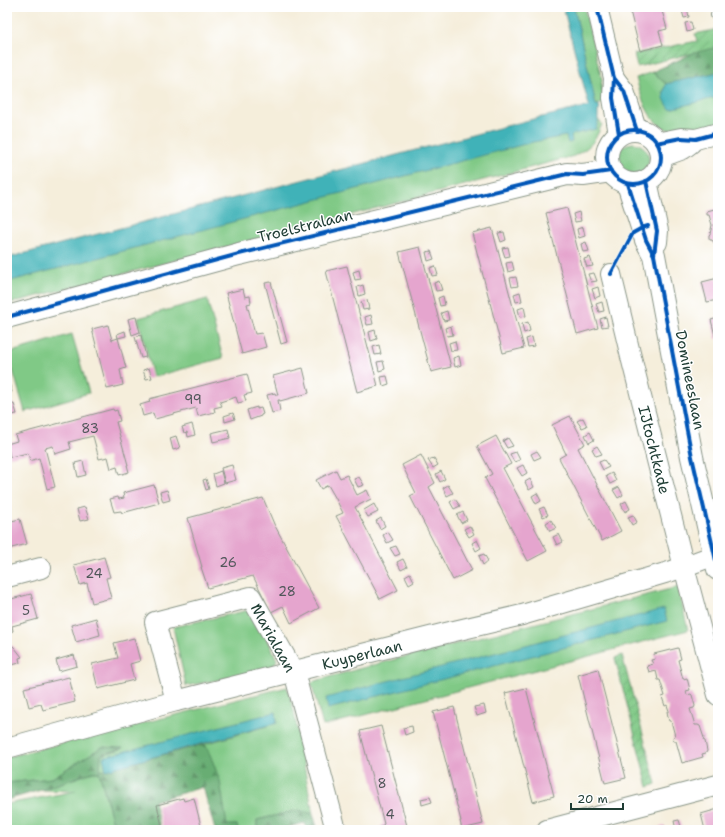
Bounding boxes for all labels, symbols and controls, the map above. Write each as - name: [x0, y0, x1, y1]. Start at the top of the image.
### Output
- street label: Troelstralaan: [255, 205, 355, 247]
- street label: Domineeslaan: [671, 329, 709, 431]
- house number: 99: [184, 391, 202, 408]
- street label: IJtochtkade: [633, 404, 675, 496]
- house number: 83: [81, 420, 99, 437]
- house number: 26: [219, 554, 237, 571]
- house number: 24: [85, 565, 103, 582]
- house number: 28: [278, 583, 296, 600]
- street label: Marialaan: [246, 600, 300, 676]
- house number: 5: [22, 602, 30, 619]
- street label: Kuyperlaan: [320, 635, 404, 675]
- house number: 8: [377, 775, 387, 792]
- scale bar: [571, 785, 623, 811]
- text: 20 m: [577, 791, 608, 807]
- house number: 4: [385, 806, 395, 823]

